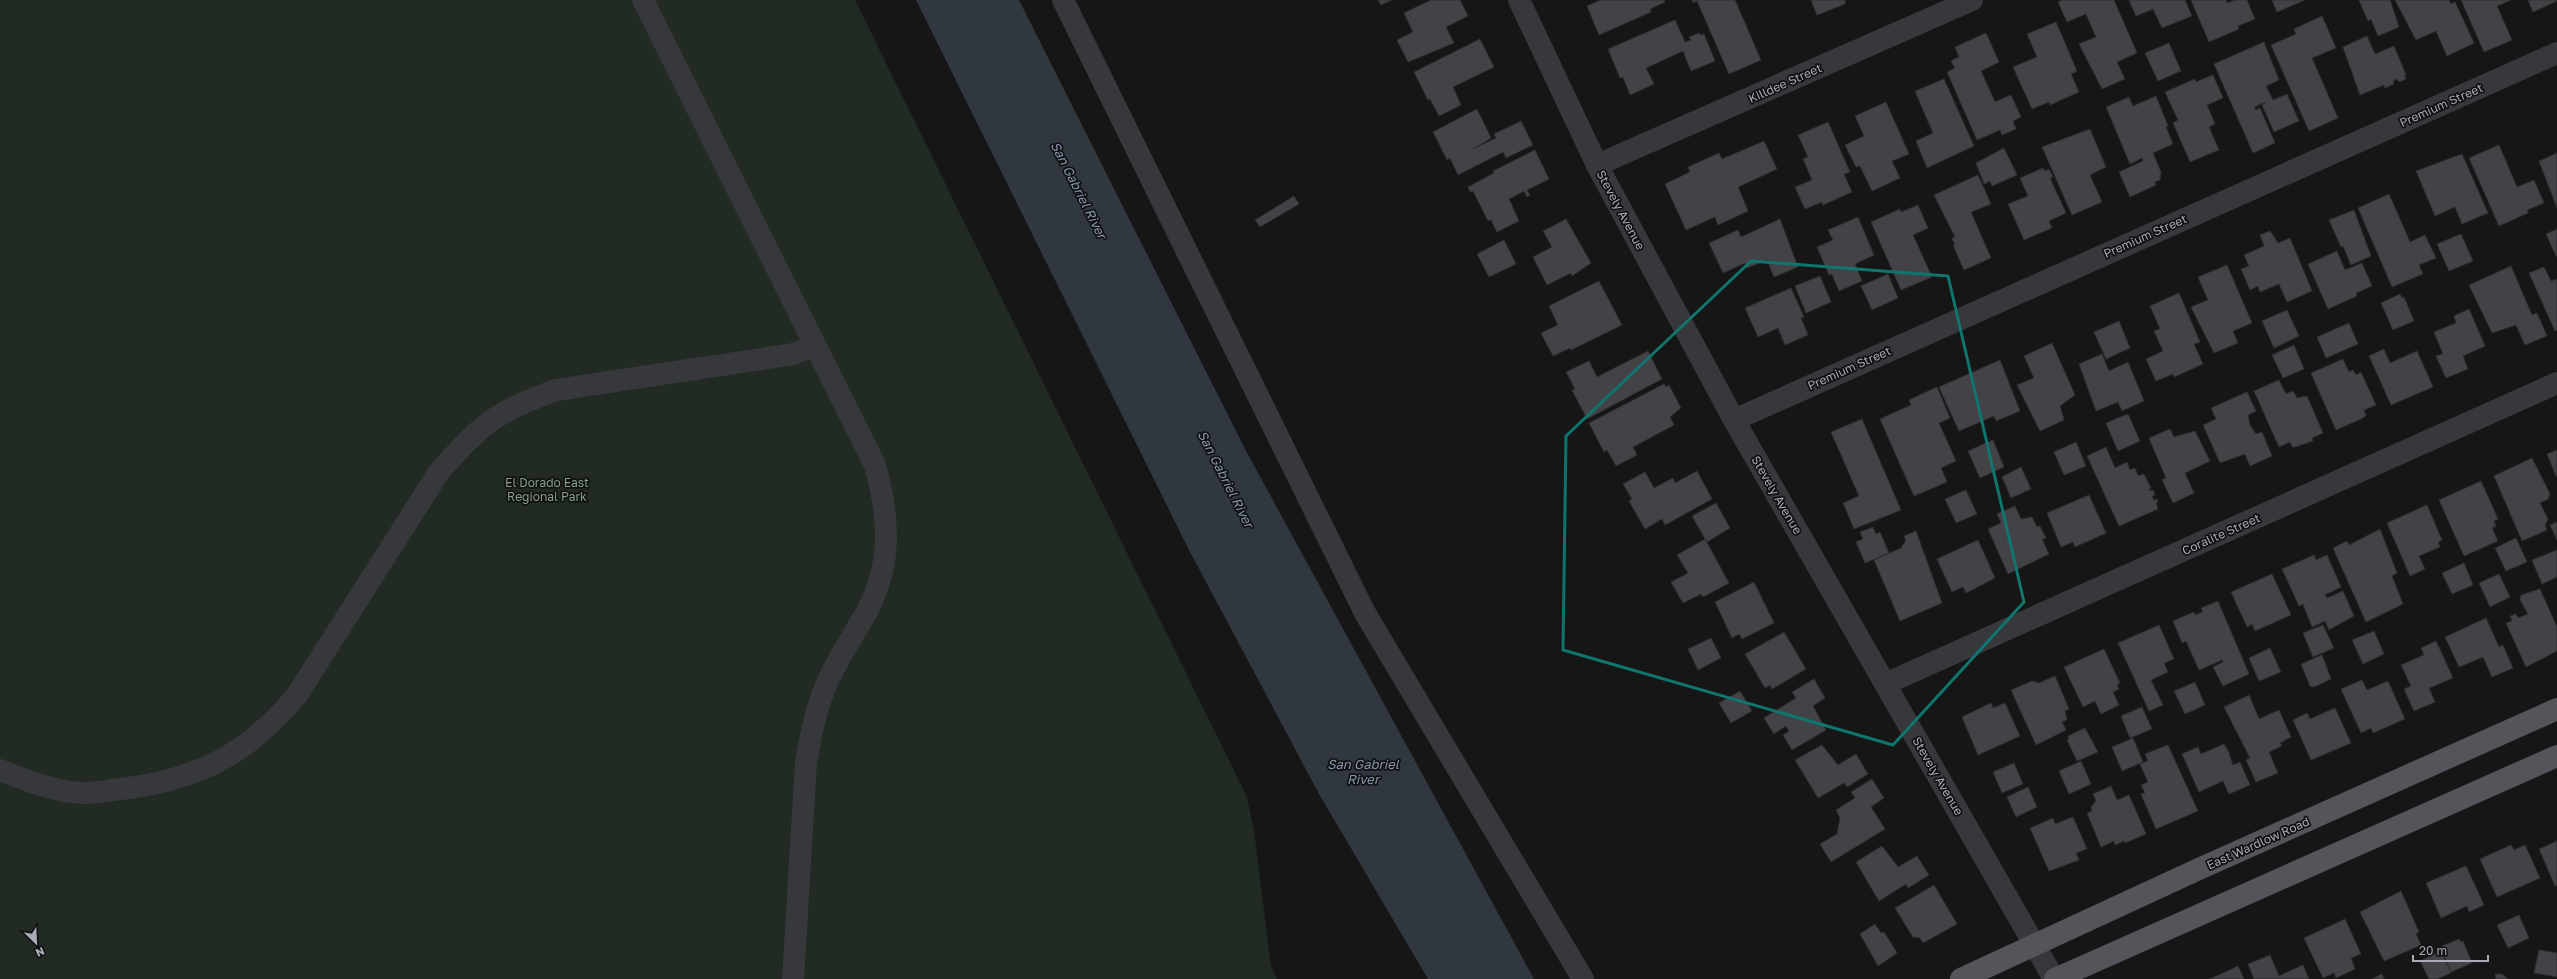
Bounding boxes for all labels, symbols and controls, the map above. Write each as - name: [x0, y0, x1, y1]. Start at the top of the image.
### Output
- street label: Killdee Street: [1746, 60, 1824, 106]
- street label: Premium Street: [2397, 80, 2485, 130]
- water label: San Gabriel River: [1048, 139, 1111, 243]
- street label: Stevely Avenue: [1594, 168, 1648, 252]
- street label: Premium Street: [2101, 211, 2189, 261]
- street label: Premium Street: [1805, 343, 1893, 393]
- water label: San Gabriel River: [1195, 428, 1258, 532]
- street label: Stevely Avenue: [1748, 453, 1806, 537]
- park label: El Dorado East Regional Park: [505, 475, 589, 504]
- street label: Coralite Street: [2180, 510, 2263, 558]
- street label: Stevely Avenue: [1909, 734, 1967, 818]
- water label: San Gabriel River: [1327, 756, 1400, 787]
- street label: East Wardlow Road: [2204, 814, 2312, 872]
- north arrow: [16, 923, 56, 963]
- scale bar: [2413, 937, 2488, 963]
- text: 20 m: [2419, 943, 2447, 958]
- text: N: [34, 945, 47, 960]

